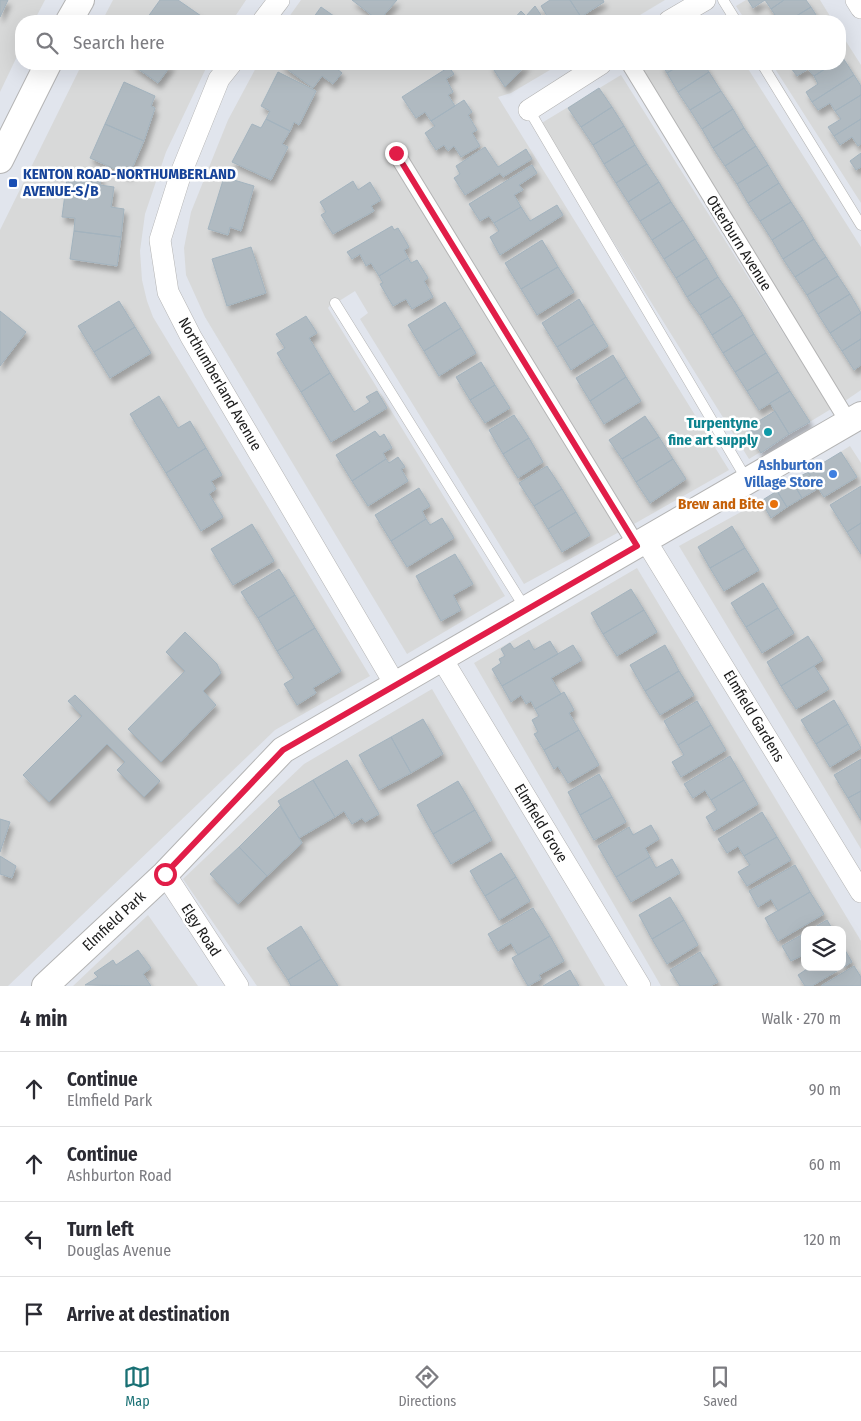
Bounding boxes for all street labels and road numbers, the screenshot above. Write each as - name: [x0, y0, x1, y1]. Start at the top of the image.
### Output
- street label: Otterburn Avenue: [702, 192, 776, 294]
- street label: Northumberland Avenue: [174, 314, 266, 454]
- street label: Elmfield Gardens: [720, 667, 788, 765]
- street label: Elmfield Grove: [511, 780, 571, 866]
- street label: Elmfield Park: [79, 887, 149, 955]
- street label: Elgy Road: [177, 900, 225, 960]

